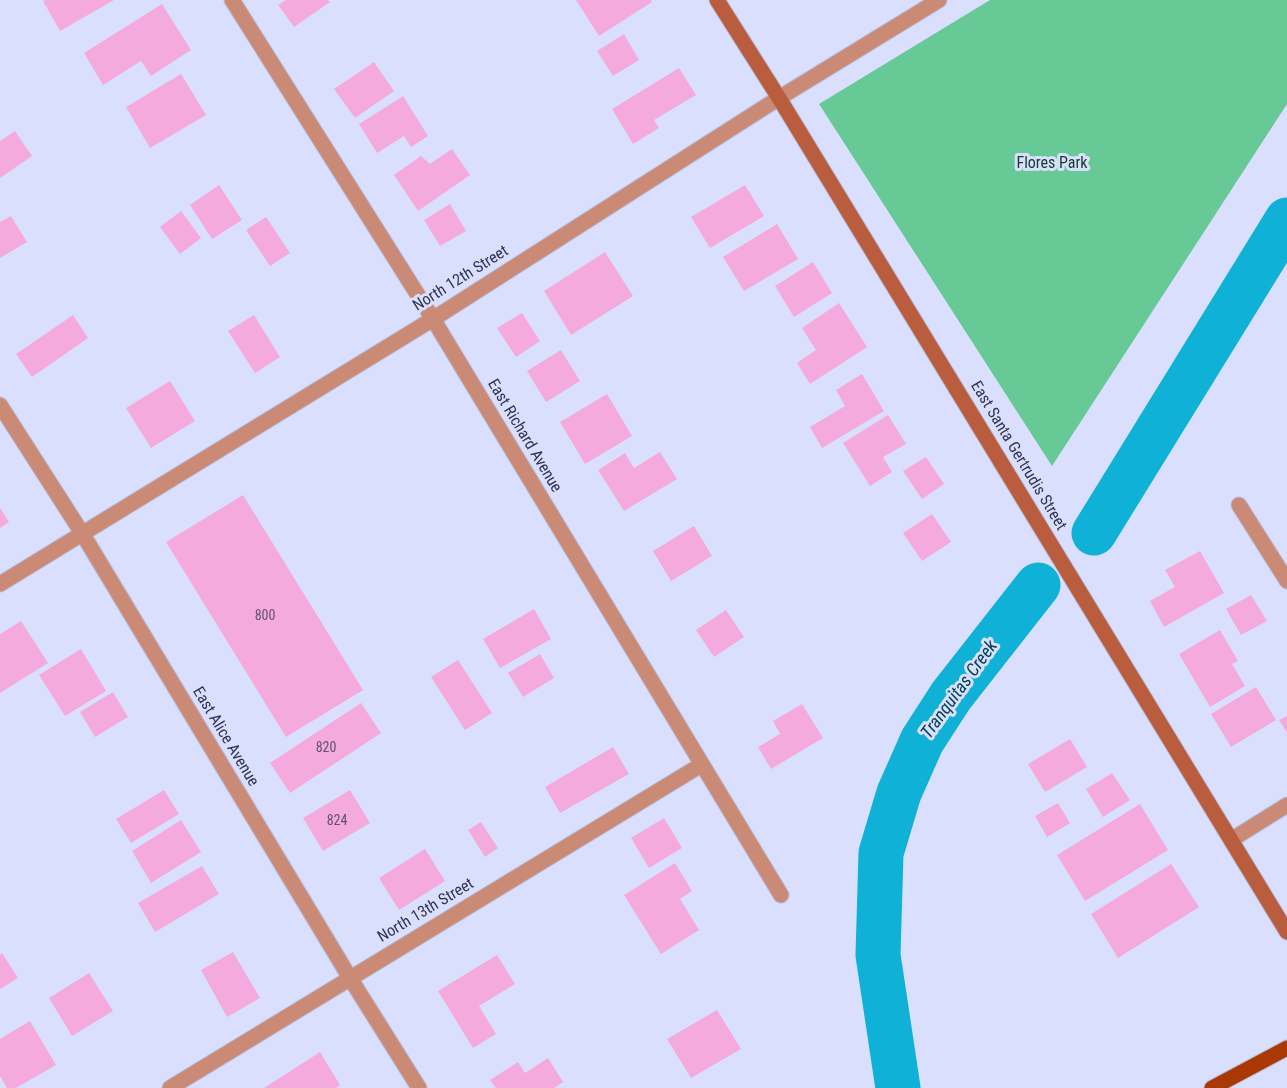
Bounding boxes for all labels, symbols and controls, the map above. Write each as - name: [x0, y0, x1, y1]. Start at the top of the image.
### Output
- park label: Flores Park: [1016, 154, 1088, 174]
- street label: North 12th Street: [410, 242, 512, 316]
- street label: East Richard Avenue: [483, 376, 565, 496]
- street label: East Santa Gertrudis Street: [966, 378, 1070, 534]
- house number: 800: [255, 608, 275, 624]
- water label: Tranquitas Creek: [917, 637, 1003, 743]
- street label: East Alice Avenue: [188, 684, 262, 790]
- house number: 820: [316, 740, 336, 756]
- house number: 824: [327, 813, 347, 829]
- street label: North 13th Street: [374, 875, 478, 947]

